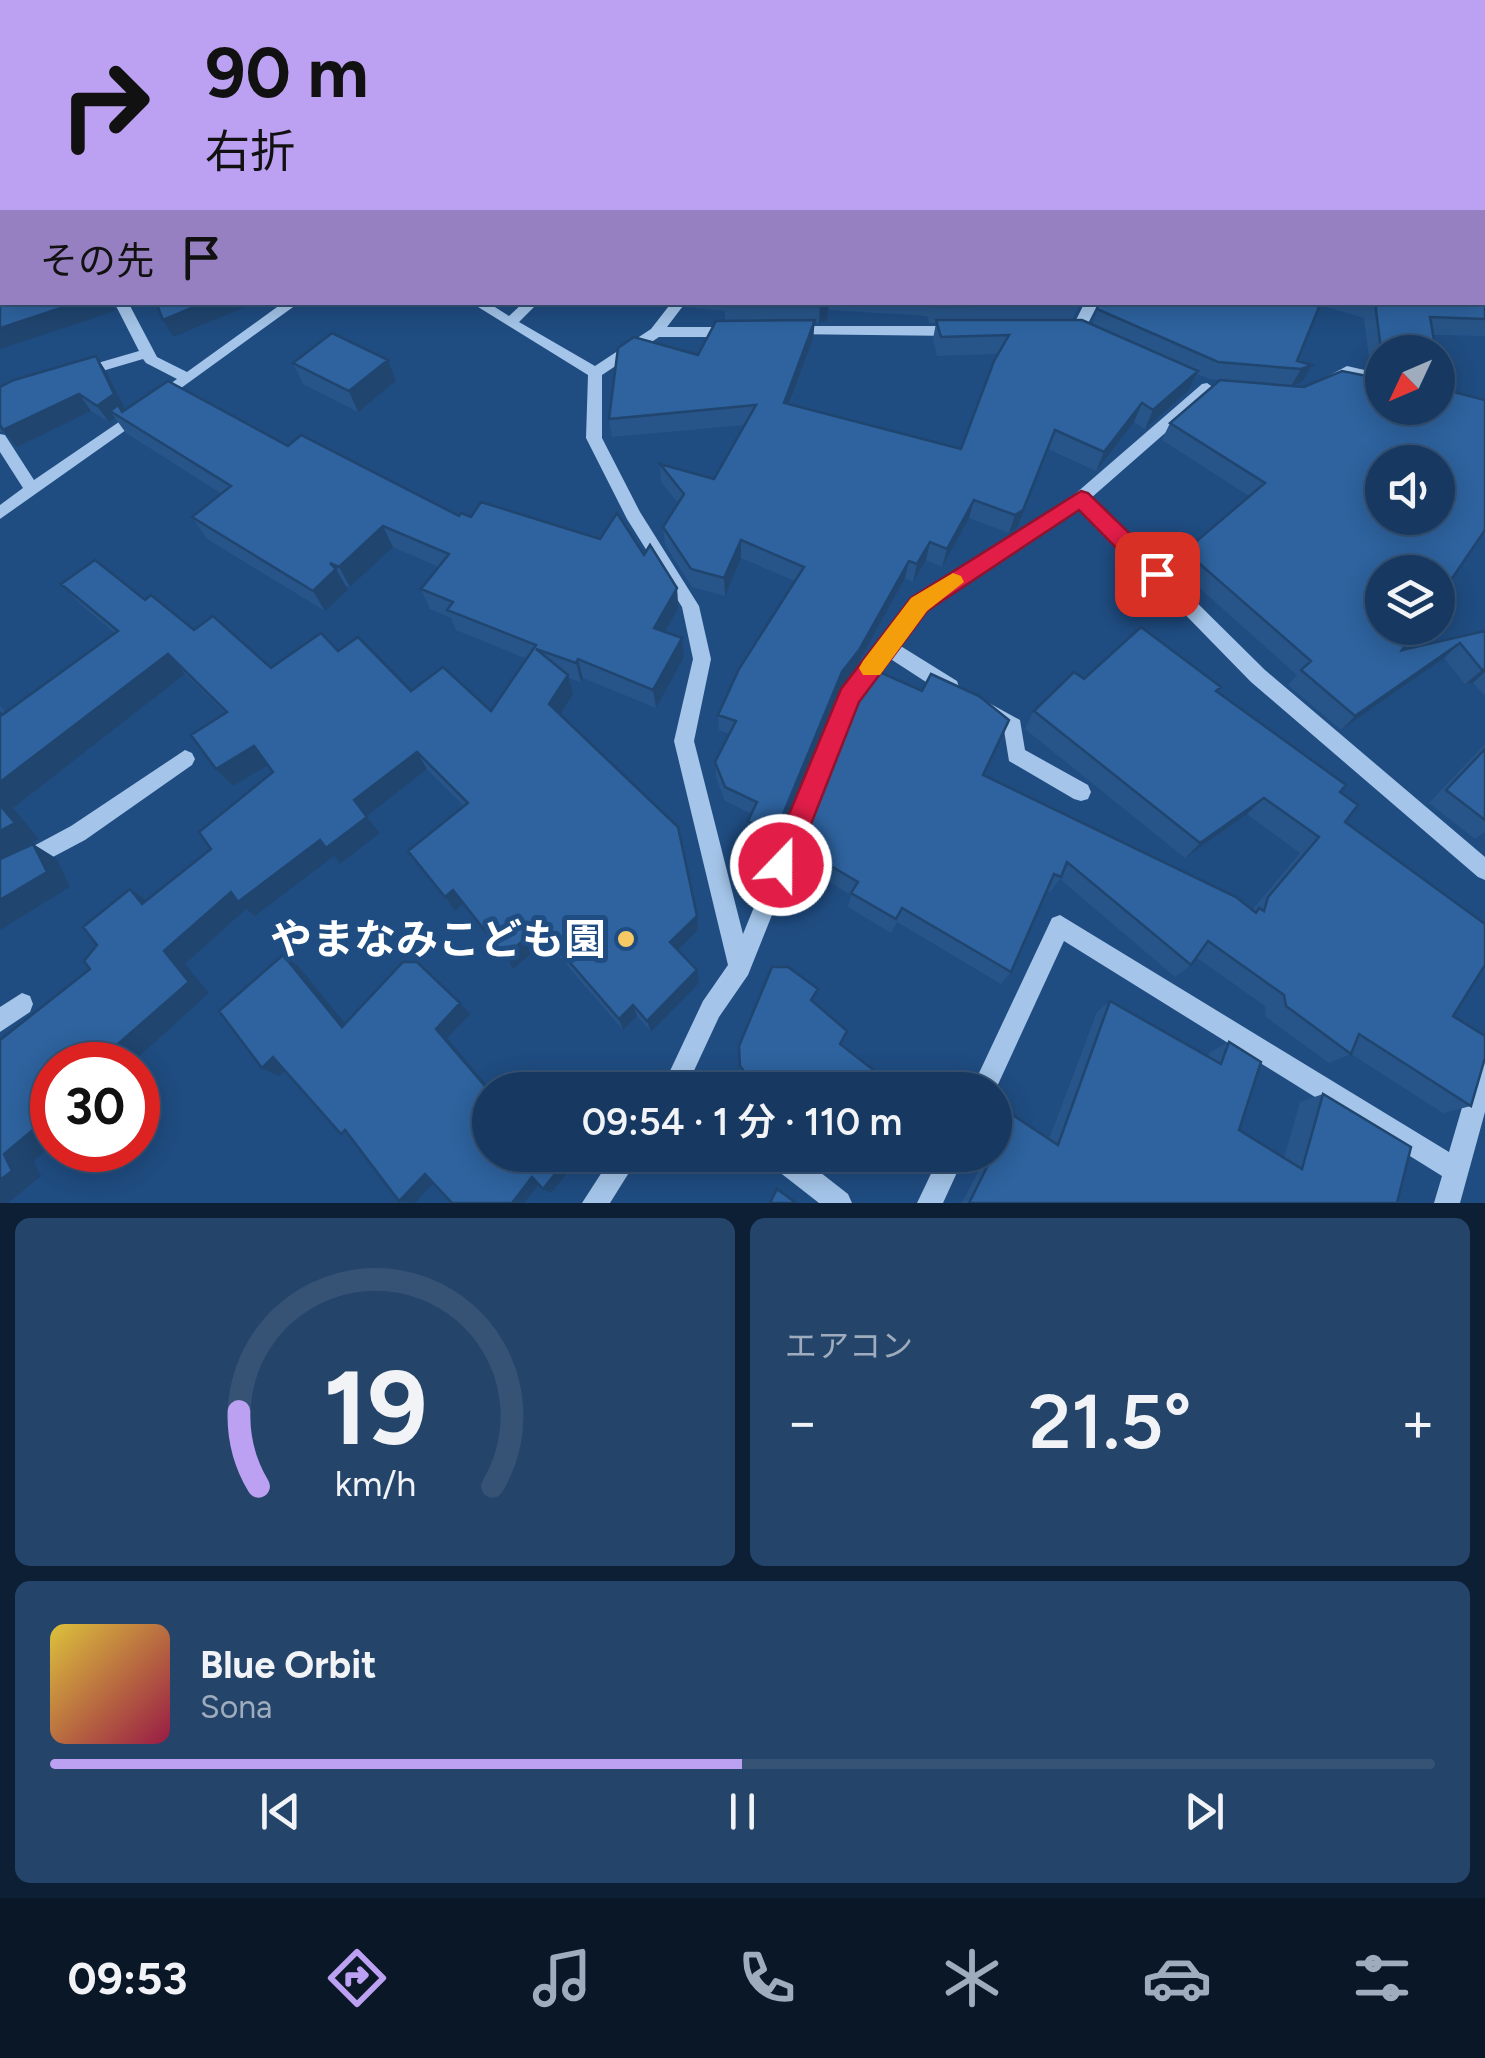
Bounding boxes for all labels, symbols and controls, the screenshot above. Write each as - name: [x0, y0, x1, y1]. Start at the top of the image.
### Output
- text: 90 m: [205, 30, 369, 115]
- icon: right: [40, 40, 170, 170]
- text: 右折: [205, 124, 295, 178]
- icon: arrive: [174, 230, 229, 285]
- text: その先: [40, 238, 154, 284]
- north arrow: [1365, 335, 1455, 425]
- map controls: [1365, 335, 1455, 645]
- button: sound: [1365, 445, 1455, 535]
- pin: [1115, 532, 1200, 617]
- icon: arrive: [1130, 547, 1185, 602]
- button: layers: [1365, 555, 1455, 645]
- position arrow: [729, 813, 833, 917]
- place label: やまなみこども園: [270, 914, 606, 965]
- marker: やまなみこども園: [615, 928, 637, 950]
- speed limit sign: 30: [30, 1042, 160, 1172]
- text: 09:54 · 1 分 · 110 m: [582, 1099, 902, 1145]
- text: エアコン: [785, 1327, 913, 1365]
- text: 19: [323, 1345, 427, 1470]
- text: 21.5°: [1028, 1377, 1192, 1467]
- text: −: [785, 1389, 819, 1455]
- text: +: [1401, 1389, 1435, 1455]
- text: km/h: [334, 1462, 416, 1505]
- text: Blue Orbit: [200, 1642, 376, 1688]
- text: Sona: [200, 1688, 272, 1726]
- icon: previous: [253, 1784, 308, 1839]
- icon: pause: [715, 1784, 770, 1839]
- icon: next: [1177, 1784, 1232, 1839]
- icon: directions: [322, 1943, 392, 2013]
- icon: music: [527, 1943, 597, 2013]
- icon: phone: [732, 1943, 802, 2013]
- icon: climate: [937, 1943, 1007, 2013]
- icon: car: [1142, 1943, 1212, 2013]
- icon: filters: [1347, 1943, 1417, 2013]
- text: 09:53: [68, 1951, 187, 2005]

